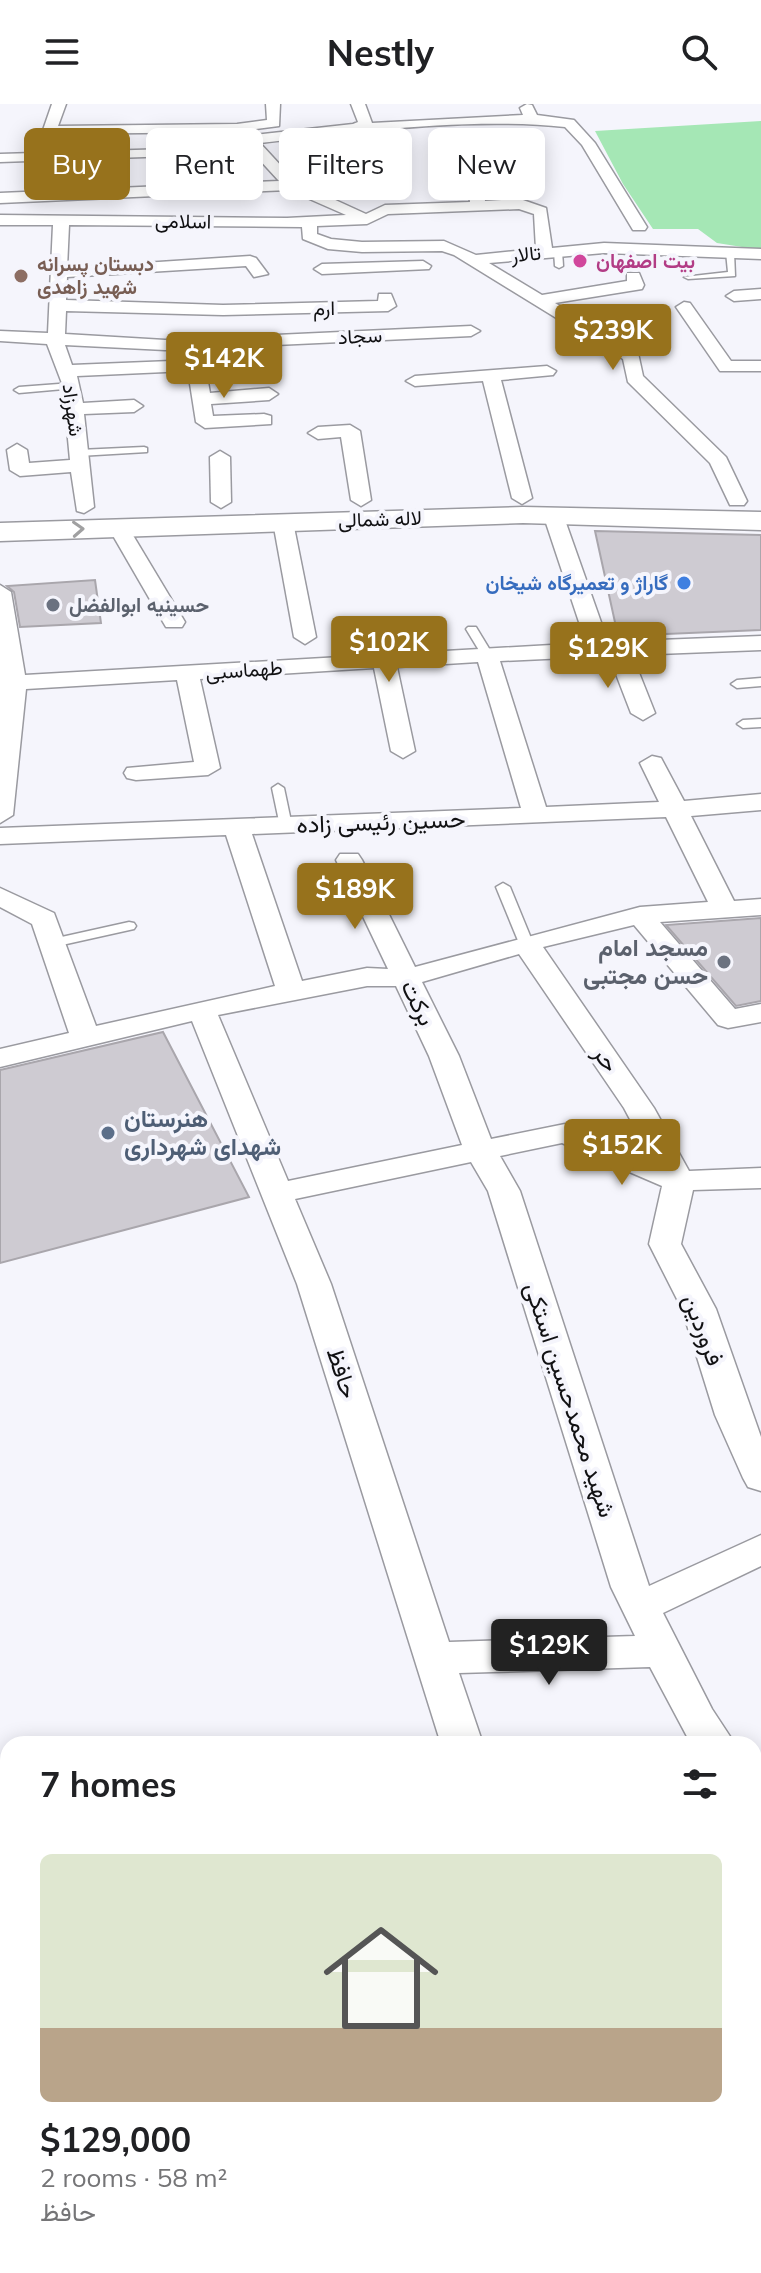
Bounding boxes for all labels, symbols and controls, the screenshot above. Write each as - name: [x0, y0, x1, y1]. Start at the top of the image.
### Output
- icon: menu: [40, 30, 84, 74]
- text: Nestly: [327, 30, 434, 75]
- icon: search: [677, 30, 721, 74]
- chip: Buy: [24, 128, 130, 200]
- chip: Rent: [146, 128, 263, 200]
- chip: Filters: [279, 128, 412, 200]
- chip: New: [428, 128, 545, 200]
- street label: اسلامی: [155, 208, 211, 233]
- street label: تالار: [509, 239, 542, 269]
- place label: بيت اصفهان: [596, 248, 695, 274]
- place label: دبستان پسرانه شهید زاهدی: [37, 251, 154, 300]
- marker: بيت اصفهان: [571, 252, 589, 270]
- marker: دبستان پسرانه شهید زاهدی: [12, 267, 30, 285]
- street label: ارم: [313, 295, 335, 321]
- pin: $239K: [557, 304, 669, 372]
- text: $239K: [573, 313, 653, 346]
- street label: سجاد: [337, 322, 383, 349]
- pin: $142K: [168, 332, 280, 400]
- text: $142K: [184, 341, 264, 374]
- street label: شهرزاد: [56, 382, 90, 438]
- street label: لاله شمالی: [338, 505, 422, 532]
- one-way arrow: [72, 521, 85, 538]
- place label: گاراژ و تعمیرگاه شیخان: [486, 570, 668, 596]
- marker: گاراژ و تعمیرگاه شیخان: [675, 574, 693, 592]
- place label: حسینیه ابوالفضل: [69, 592, 209, 618]
- marker: حسینیه ابوالفضل: [44, 596, 62, 614]
- pin: $102K: [333, 616, 445, 684]
- pin: $129K: [552, 622, 664, 690]
- text: $102K: [349, 625, 429, 658]
- text: $129K: [568, 631, 648, 664]
- street label: طهماسبی: [205, 654, 283, 686]
- street label: حسین رئیسی زاده: [296, 803, 466, 840]
- pin: $189K: [299, 863, 411, 931]
- text: $189K: [315, 872, 395, 905]
- place label: مسجد امام حسن مجتبی: [583, 932, 708, 990]
- marker: مسجد امام حسن مجتبی: [715, 953, 733, 971]
- street label: برکت: [394, 975, 443, 1031]
- street label: حر: [586, 1039, 626, 1078]
- place label: هنرستان شهدای شهرداری: [124, 1103, 281, 1162]
- pin: $152K: [566, 1119, 678, 1187]
- marker: هنرستان شهدای شهرداری: [99, 1124, 117, 1142]
- text: $152K: [582, 1128, 662, 1161]
- street label: شهید محمدحسین استکی: [518, 1278, 623, 1521]
- street label: فروردین: [676, 1290, 731, 1370]
- street label: حافظ: [321, 1343, 365, 1402]
- pin: $129K: [493, 1619, 605, 1687]
- text: $129K: [509, 1628, 589, 1661]
- icon: filters: [678, 1762, 722, 1806]
- text: 7 homes: [40, 1763, 177, 1806]
- icon: home: [309, 1906, 453, 2050]
- text: $129,000: [40, 2118, 191, 2161]
- text: 2 rooms · 58 m²: [40, 2161, 227, 2194]
- text: حافظ: [40, 2195, 96, 2228]

